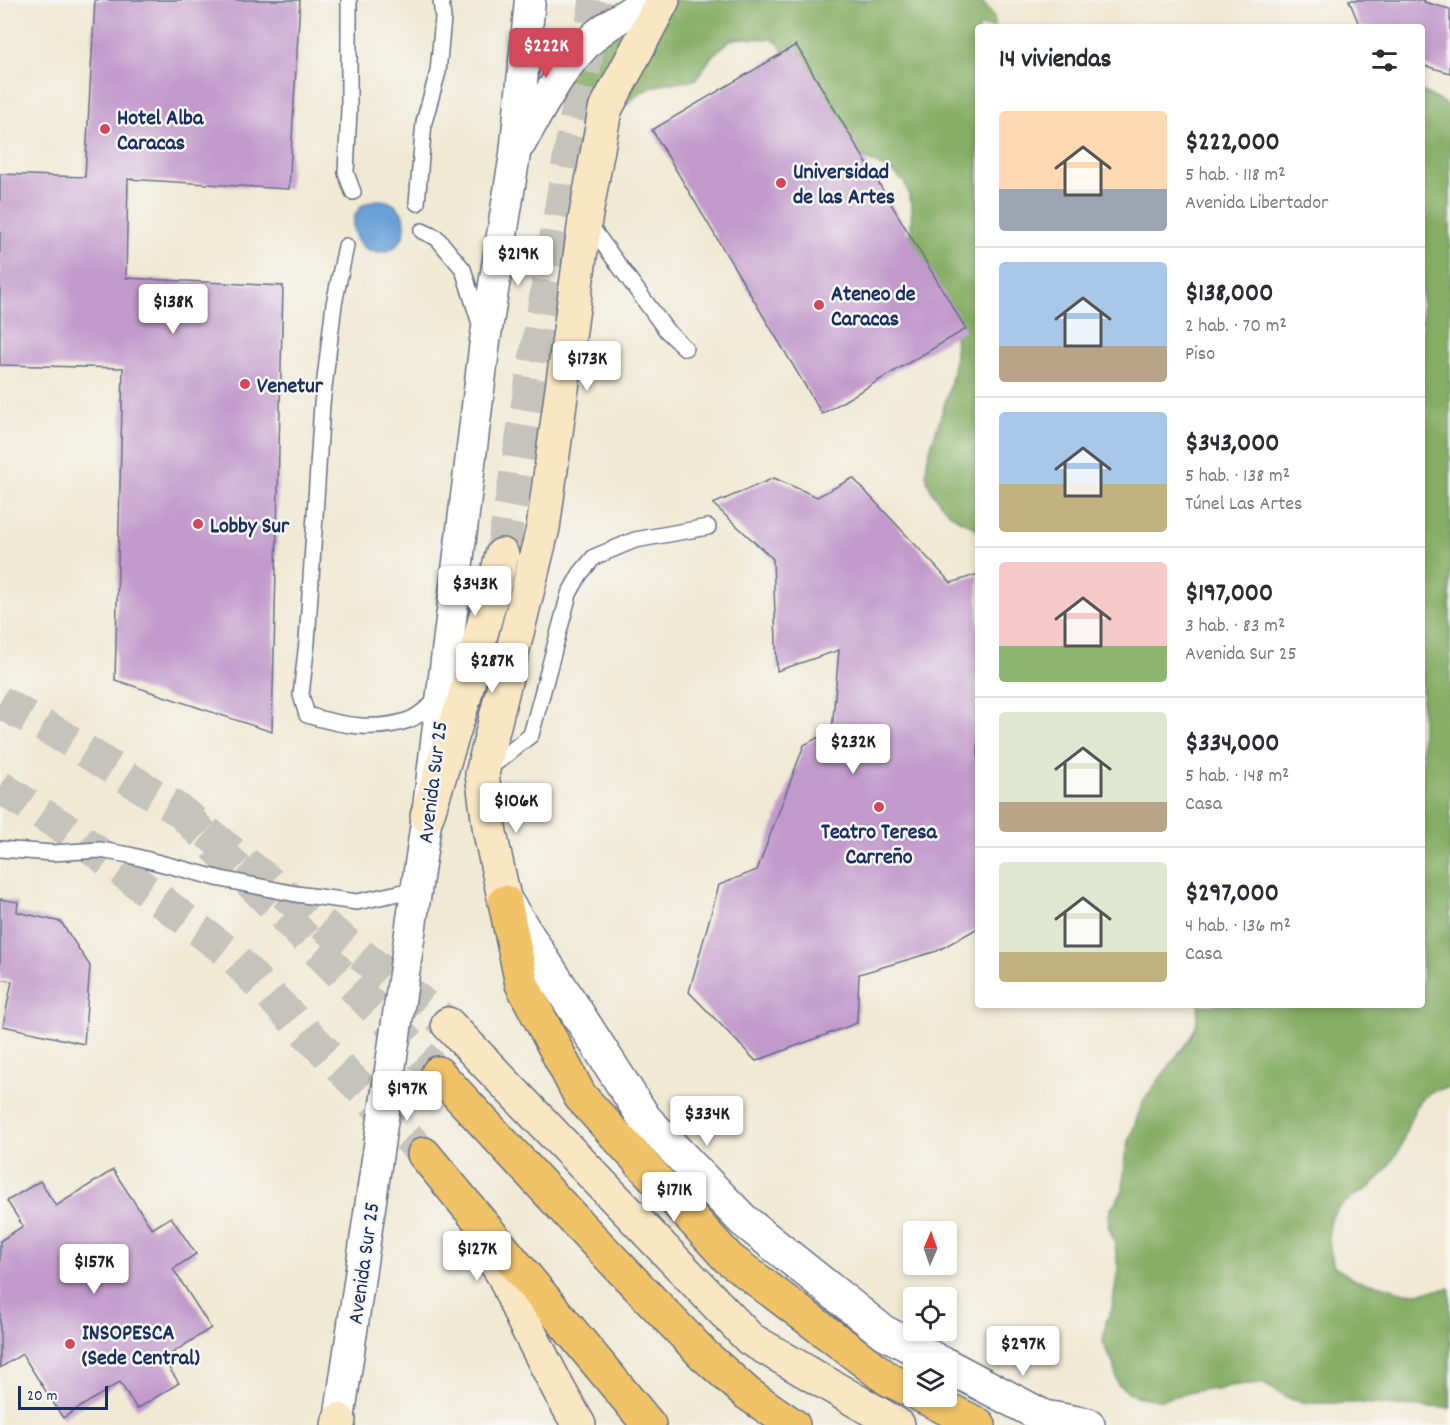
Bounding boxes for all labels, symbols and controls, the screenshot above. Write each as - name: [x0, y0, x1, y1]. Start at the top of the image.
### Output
- pin: $222K: [504, 28, 588, 79]
- text: $222K: [523, 33, 569, 61]
- text: 14 viviendas: [999, 42, 1111, 79]
- icon: filters: [1368, 44, 1401, 77]
- place label: Hotel Alba Caracas: [117, 104, 204, 160]
- marker: Hotel Alba Caracas: [98, 122, 112, 136]
- text: $222,000: [1185, 125, 1280, 162]
- icon: home: [1047, 135, 1119, 207]
- place label: Universidad de las Artes: [793, 158, 895, 214]
- text: 5 hab. · 118 m²: [1185, 162, 1285, 190]
- marker: Universidad de las Artes: [774, 176, 788, 190]
- text: Avenida Libertador: [1185, 190, 1328, 218]
- pin: $219K: [476, 236, 560, 287]
- text: $219K: [497, 241, 539, 269]
- text: $138,000: [1185, 276, 1273, 313]
- place label: Ateneo de Caracas: [831, 280, 916, 336]
- pin: $138K: [131, 284, 215, 335]
- icon: home: [1047, 286, 1119, 358]
- text: $138K: [153, 289, 193, 317]
- marker: Ateneo de Caracas: [812, 298, 826, 312]
- text: 2 hab. · 70 m²: [1185, 313, 1287, 341]
- pin: $173K: [545, 341, 629, 392]
- text: Piso: [1185, 341, 1215, 369]
- text: $173K: [567, 346, 607, 374]
- place label: Venetur: [257, 372, 324, 403]
- marker: Venetur: [238, 377, 252, 391]
- text: $343,000: [1185, 426, 1280, 463]
- icon: home: [1047, 436, 1119, 508]
- text: 5 hab. · 138 m²: [1185, 463, 1290, 491]
- text: Túnel Las Artes: [1185, 491, 1303, 519]
- place label: Lobby Sur: [210, 512, 290, 543]
- marker: Lobby Sur: [191, 517, 205, 531]
- pin: $343K: [433, 566, 517, 617]
- text: $343K: [452, 571, 498, 599]
- text: $197,000: [1185, 576, 1273, 613]
- icon: home: [1047, 586, 1119, 658]
- text: 3 hab. · 83 m²: [1185, 613, 1285, 641]
- text: Avenida Sur 25: [1185, 641, 1297, 669]
- pin: $287K: [450, 643, 534, 694]
- text: $287K: [470, 648, 514, 676]
- street label: Avenida Sur 25: [412, 720, 457, 845]
- pin: $232K: [811, 724, 895, 775]
- text: $334,000: [1185, 726, 1280, 763]
- text: $232K: [830, 729, 876, 757]
- icon: home: [1047, 736, 1119, 808]
- text: 5 hab. · 148 m²: [1185, 763, 1289, 791]
- pin: $106K: [474, 783, 558, 834]
- text: $106K: [494, 788, 538, 816]
- text: Casa: [1185, 791, 1222, 819]
- marker: Teatro Teresa Carreño: [872, 800, 886, 814]
- place label: Teatro Teresa Carreño: [821, 818, 938, 874]
- text: $297,000: [1185, 876, 1279, 913]
- icon: home: [1047, 886, 1119, 958]
- text: 4 hab. · 136 m²: [1185, 913, 1291, 941]
- text: Casa: [1185, 941, 1222, 969]
- pin: $197K: [365, 1071, 449, 1122]
- text: $197K: [387, 1076, 427, 1104]
- pin: $334K: [665, 1096, 749, 1147]
- text: $334K: [684, 1101, 730, 1129]
- pin: $171K: [632, 1172, 716, 1223]
- text: $171K: [656, 1177, 692, 1205]
- street label: Avenida Sur 25: [342, 1200, 389, 1327]
- north arrow: [903, 1221, 957, 1275]
- map controls: [903, 1221, 957, 1407]
- pin: $127K: [435, 1231, 519, 1282]
- text: $127K: [457, 1236, 497, 1264]
- pin: $157K: [52, 1244, 136, 1295]
- text: $157K: [74, 1249, 114, 1277]
- button: locate: [903, 1287, 957, 1341]
- place label: INSOPESCA (Sede Central): [82, 1319, 200, 1375]
- pin: $297K: [981, 1326, 1065, 1377]
- text: $297K: [1001, 1331, 1045, 1359]
- marker: INSOPESCA (Sede Central): [63, 1337, 77, 1351]
- button: layers: [903, 1353, 957, 1407]
- scale bar: [18, 1383, 108, 1410]
- text: 20 m: [27, 1385, 57, 1408]

